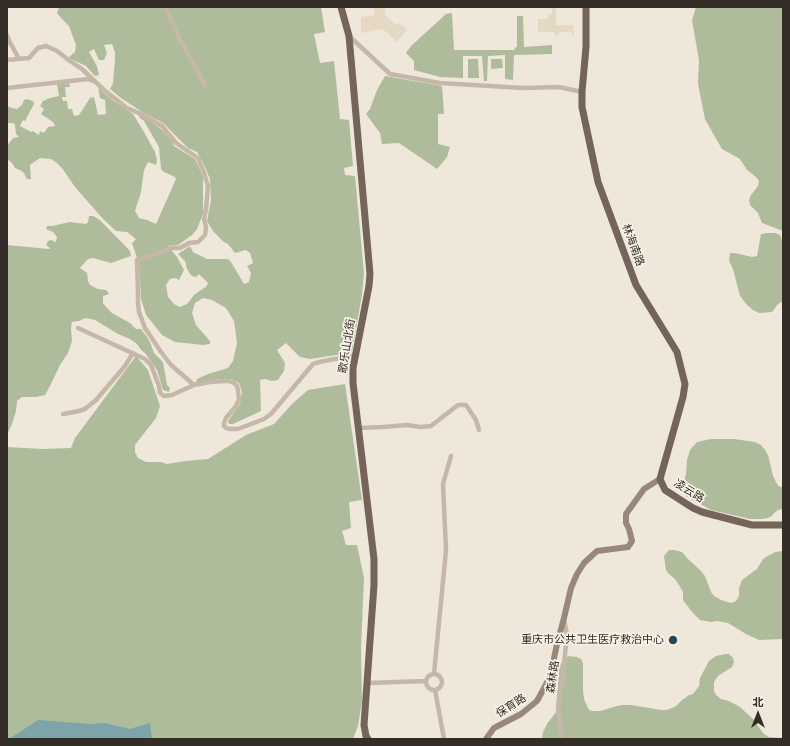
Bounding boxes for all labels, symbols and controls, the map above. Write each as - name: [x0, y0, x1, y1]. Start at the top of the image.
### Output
- street label: 林海南路: [619, 222, 647, 268]
- street label: 歌乐山北街: [336, 318, 358, 374]
- street label: 凌云路: [672, 477, 706, 505]
- place label: 重庆市公共卫生医疗救治中心: [521, 633, 664, 647]
- marker: 重庆市公共卫生医疗救治中心: [667, 634, 679, 646]
- street label: 森林路: [544, 660, 562, 694]
- street label: 保育路: [494, 691, 528, 721]
- north arrow: [738, 694, 778, 734]
- text: 北: [753, 695, 764, 709]

